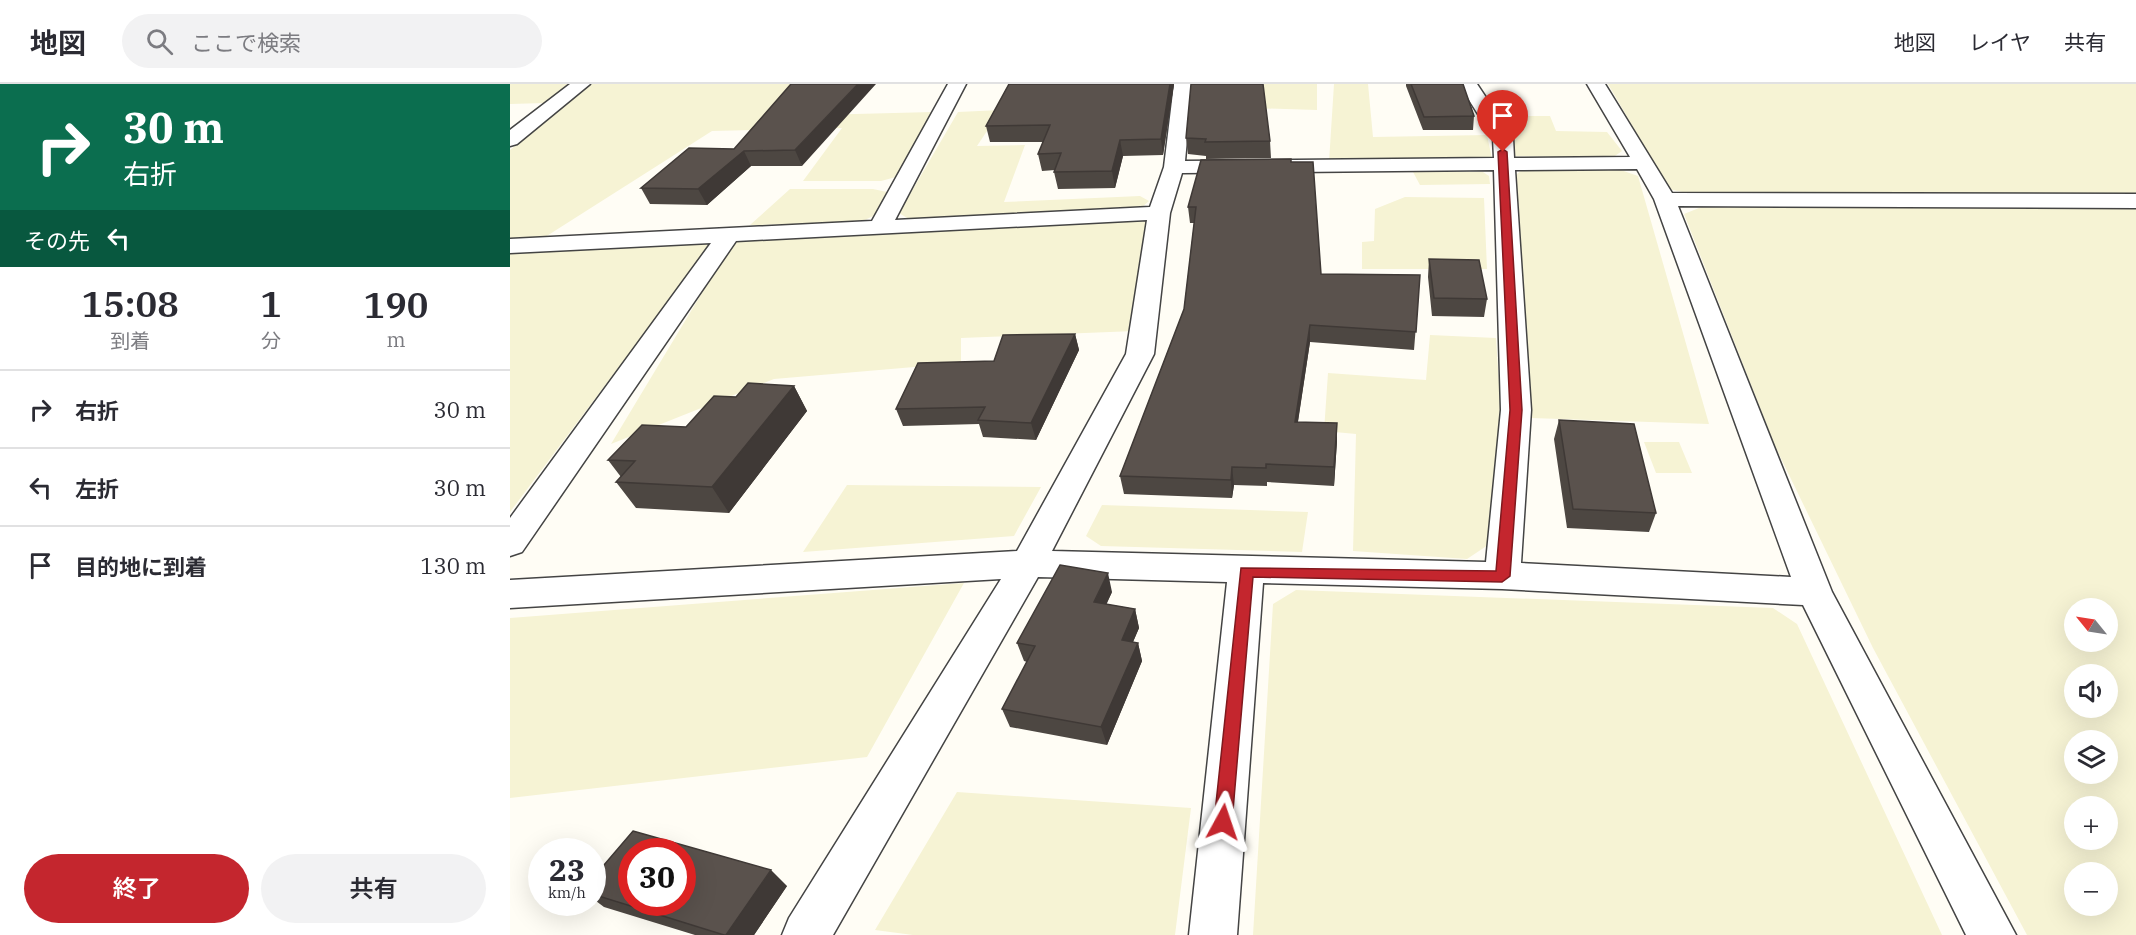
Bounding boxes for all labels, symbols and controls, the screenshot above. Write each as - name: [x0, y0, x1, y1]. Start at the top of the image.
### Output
- search box: [122, 14, 542, 68]
- text: 地図: [30, 24, 86, 61]
- icon: search: [143, 25, 176, 58]
- text: ここで検索: [191, 28, 301, 57]
- text: 地図: [1894, 28, 1936, 56]
- text: レイヤ: [1969, 28, 2031, 56]
- text: 共有: [2064, 28, 2106, 56]
- pin: [1477, 90, 1528, 152]
- icon: arrive: [1486, 99, 1519, 132]
- text: 30 m: [123, 100, 224, 155]
- icon: right: [24, 108, 102, 186]
- text: 右折: [123, 156, 177, 191]
- icon: left: [102, 222, 135, 255]
- text: その先: [24, 226, 90, 255]
- text: 15:08: [82, 280, 179, 327]
- text: 1: [260, 280, 282, 327]
- text: 190: [364, 281, 428, 328]
- text: m: [386, 326, 406, 353]
- text: 到着: [110, 327, 150, 354]
- text: 分: [261, 327, 281, 354]
- icon: right: [24, 393, 57, 426]
- text: 30 m: [434, 395, 486, 424]
- text: 右折: [75, 396, 119, 425]
- icon: left: [24, 471, 57, 504]
- text: 30 m: [434, 473, 486, 502]
- text: 左折: [75, 474, 119, 503]
- icon: arrive: [24, 549, 57, 582]
- text: 130 m: [420, 551, 486, 580]
- text: 目的地に到着: [75, 552, 207, 581]
- north arrow: [2064, 598, 2118, 652]
- map controls: [2064, 598, 2118, 916]
- button: sound: [2064, 664, 2118, 718]
- button: layers: [2064, 730, 2118, 784]
- position arrow: [1191, 790, 1255, 854]
- button: +: [2064, 796, 2118, 850]
- speed limit sign: 30: [618, 838, 696, 916]
- text: 23: [549, 850, 585, 889]
- button: 終了: [24, 854, 249, 923]
- button: 共有: [261, 854, 486, 923]
- button: −: [2064, 862, 2118, 916]
- text: km/h: [548, 883, 586, 902]

